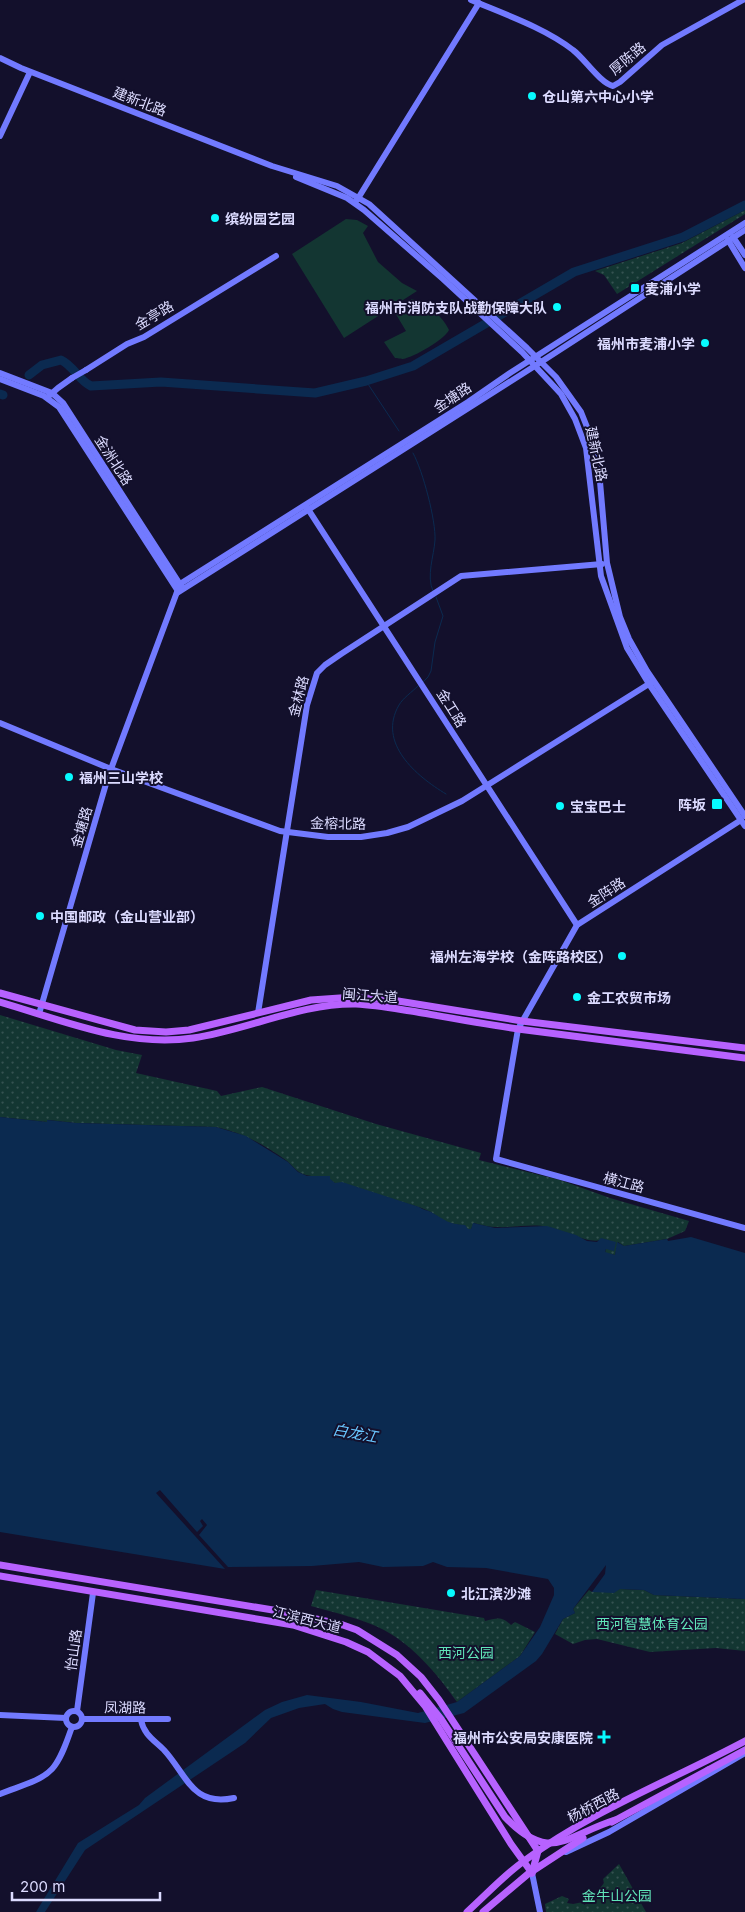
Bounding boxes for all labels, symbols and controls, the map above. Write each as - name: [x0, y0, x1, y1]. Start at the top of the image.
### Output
- street label: 厚陈路: [605, 38, 649, 78]
- street label: 建新北路: [111, 83, 169, 119]
- place label: 仓山第六中心小学: [542, 88, 654, 105]
- marker: 仓山第六中心小学: [526, 90, 538, 102]
- place label: 缤纷园艺园: [225, 210, 295, 227]
- marker: 缤纷园艺园: [209, 212, 221, 224]
- place label: 麦浦小学: [645, 280, 701, 297]
- marker: 麦浦小学: [629, 282, 641, 294]
- street label: 金亭路: [132, 297, 176, 333]
- place label: 福州市消防支队战勤保障大队: [365, 299, 547, 316]
- marker: 福州市消防支队战勤保障大队: [551, 301, 563, 313]
- place label: 福州市麦浦小学: [597, 335, 695, 352]
- marker: 福州市麦浦小学: [699, 337, 711, 349]
- street label: 金塘路: [430, 378, 474, 416]
- street label: 建新北路: [583, 425, 611, 483]
- street label: 金洲北路: [92, 432, 136, 488]
- street label: 金林路: [284, 674, 312, 718]
- street label: 金工路: [434, 686, 470, 730]
- place label: 福州三山学校: [79, 769, 163, 786]
- marker: 福州三山学校: [63, 771, 75, 783]
- place label: 阵坂: [678, 796, 706, 813]
- marker: 阵坂: [710, 797, 724, 811]
- place label: 宝宝巴士: [570, 798, 626, 815]
- marker: 宝宝巴士: [554, 800, 566, 812]
- street label: 金塘路: [67, 804, 95, 850]
- street label: 金榕北路: [310, 814, 366, 832]
- street label: 金阵路: [584, 873, 628, 911]
- place label: 中国邮政（金山营业部）: [50, 908, 204, 925]
- marker: 中国邮政（金山营业部）: [34, 910, 46, 922]
- place label: 福州左海学校（金阵路校区）: [430, 948, 612, 965]
- marker: 福州左海学校（金阵路校区）: [616, 950, 628, 962]
- street label: 闽江大道: [341, 985, 399, 1005]
- place label: 金工农贸市场: [587, 989, 671, 1006]
- marker: 金工农贸市场: [571, 991, 583, 1003]
- street label: 横江路: [602, 1168, 646, 1196]
- water label: 白龙江: [331, 1420, 381, 1447]
- place label: 北江滨沙滩: [461, 1585, 531, 1602]
- marker: 北江滨沙滩: [445, 1587, 457, 1599]
- street label: 江滨西大道: [271, 1602, 343, 1636]
- park label: 西河智慧体育公园: [596, 1615, 708, 1632]
- street label: 怡山路: [62, 1628, 84, 1672]
- park label: 西河公园: [438, 1644, 494, 1661]
- street label: 凤湖路: [104, 1698, 146, 1716]
- place label: 福州市公安局安康医院: [453, 1729, 593, 1746]
- marker: 福州市公安局安康医院: [597, 1730, 611, 1744]
- street label: 杨桥西路: [564, 1784, 622, 1826]
- scale bar: [12, 1870, 160, 1902]
- text: 200 m: [20, 1877, 65, 1896]
- park label: 金牛山公园: [582, 1887, 652, 1904]

